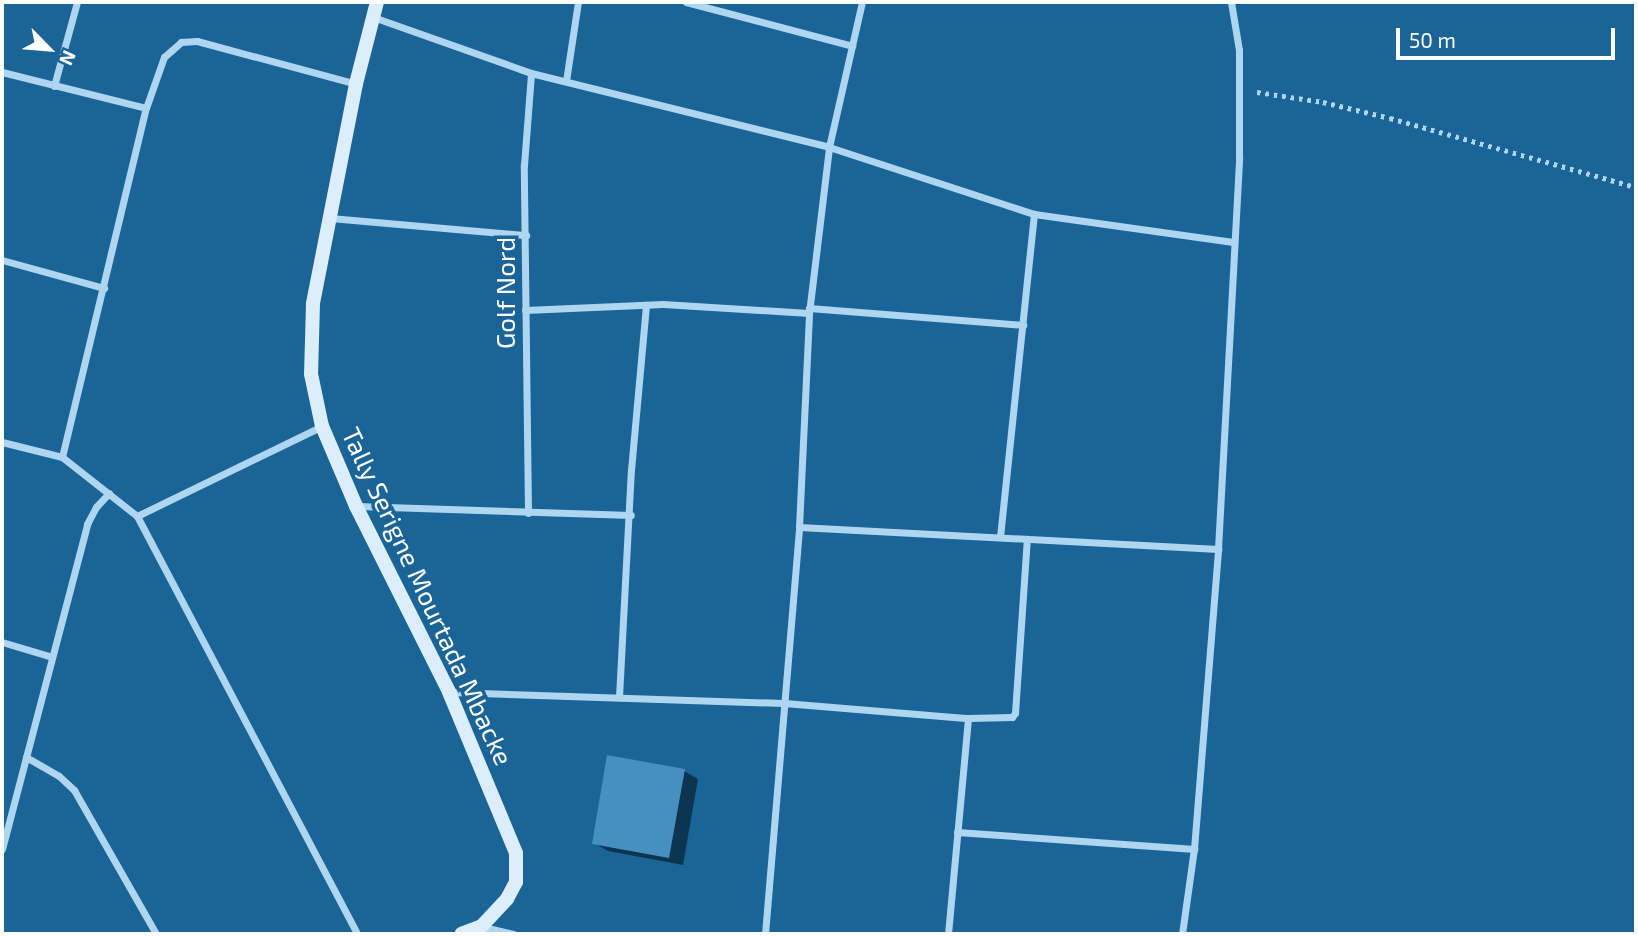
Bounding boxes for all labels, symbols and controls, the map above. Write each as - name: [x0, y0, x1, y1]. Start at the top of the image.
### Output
- north arrow: [14, 14, 84, 84]
- scale bar: [1400, 14, 1619, 58]
- text: 50 m: [1409, 27, 1456, 52]
- text: N: [55, 47, 82, 69]
- street label: Golf Nord: [489, 237, 521, 349]
- street label: Tally Serigne Mourtada Mbacke: [336, 422, 520, 770]

